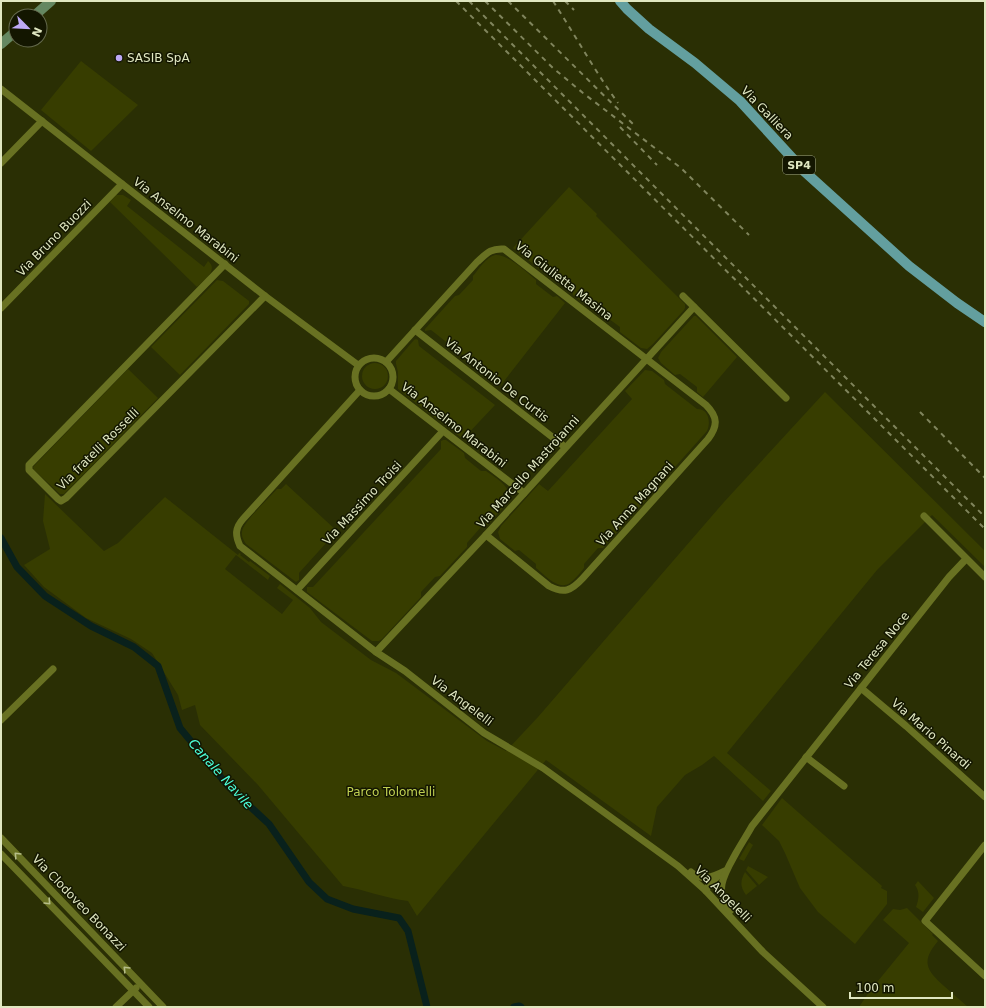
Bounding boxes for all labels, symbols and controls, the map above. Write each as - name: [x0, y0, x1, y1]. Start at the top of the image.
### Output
- north arrow: [8, 8, 48, 48]
- text: N: [29, 25, 44, 39]
- place label: SASIB SpA: [127, 51, 190, 65]
- marker: SASIB SpA: [114, 53, 124, 63]
- street label: Via Galliera: [738, 83, 796, 143]
- road number: SP4: [783, 156, 815, 174]
- street label: Via Anselmo Marabini: [130, 174, 242, 266]
- street label: Via Bruno Buozzi: [14, 197, 94, 279]
- street label: Via Giulietta Masina: [513, 239, 615, 323]
- street label: Via Antonio De Curtis: [442, 335, 552, 425]
- street label: Via Anselmo Marabini: [398, 379, 510, 471]
- street label: Via fratelli Rosselli: [54, 405, 142, 493]
- street label: Via Marcello Mastroianni: [474, 413, 582, 531]
- street label: Via Massimo Troisi: [320, 458, 404, 548]
- street label: Via Anna Magnani: [594, 459, 676, 549]
- street label: Via Teresa Noce: [842, 609, 912, 691]
- street label: Via Angelelli: [428, 673, 496, 729]
- street label: Via Mario Pinardi: [888, 696, 974, 772]
- water label: Canale Navile: [185, 736, 257, 812]
- park label: Parco Tolomelli: [347, 785, 435, 799]
- one-way arrow: [14, 852, 22, 860]
- street label: Via Clodoveo Bonazzi: [29, 852, 129, 954]
- street label: Via Angelelli: [692, 863, 754, 925]
- one-way arrow: [43, 897, 51, 905]
- one-way arrow: [124, 966, 131, 974]
- scale bar: [850, 974, 952, 1000]
- text: 100 m: [856, 981, 894, 995]

